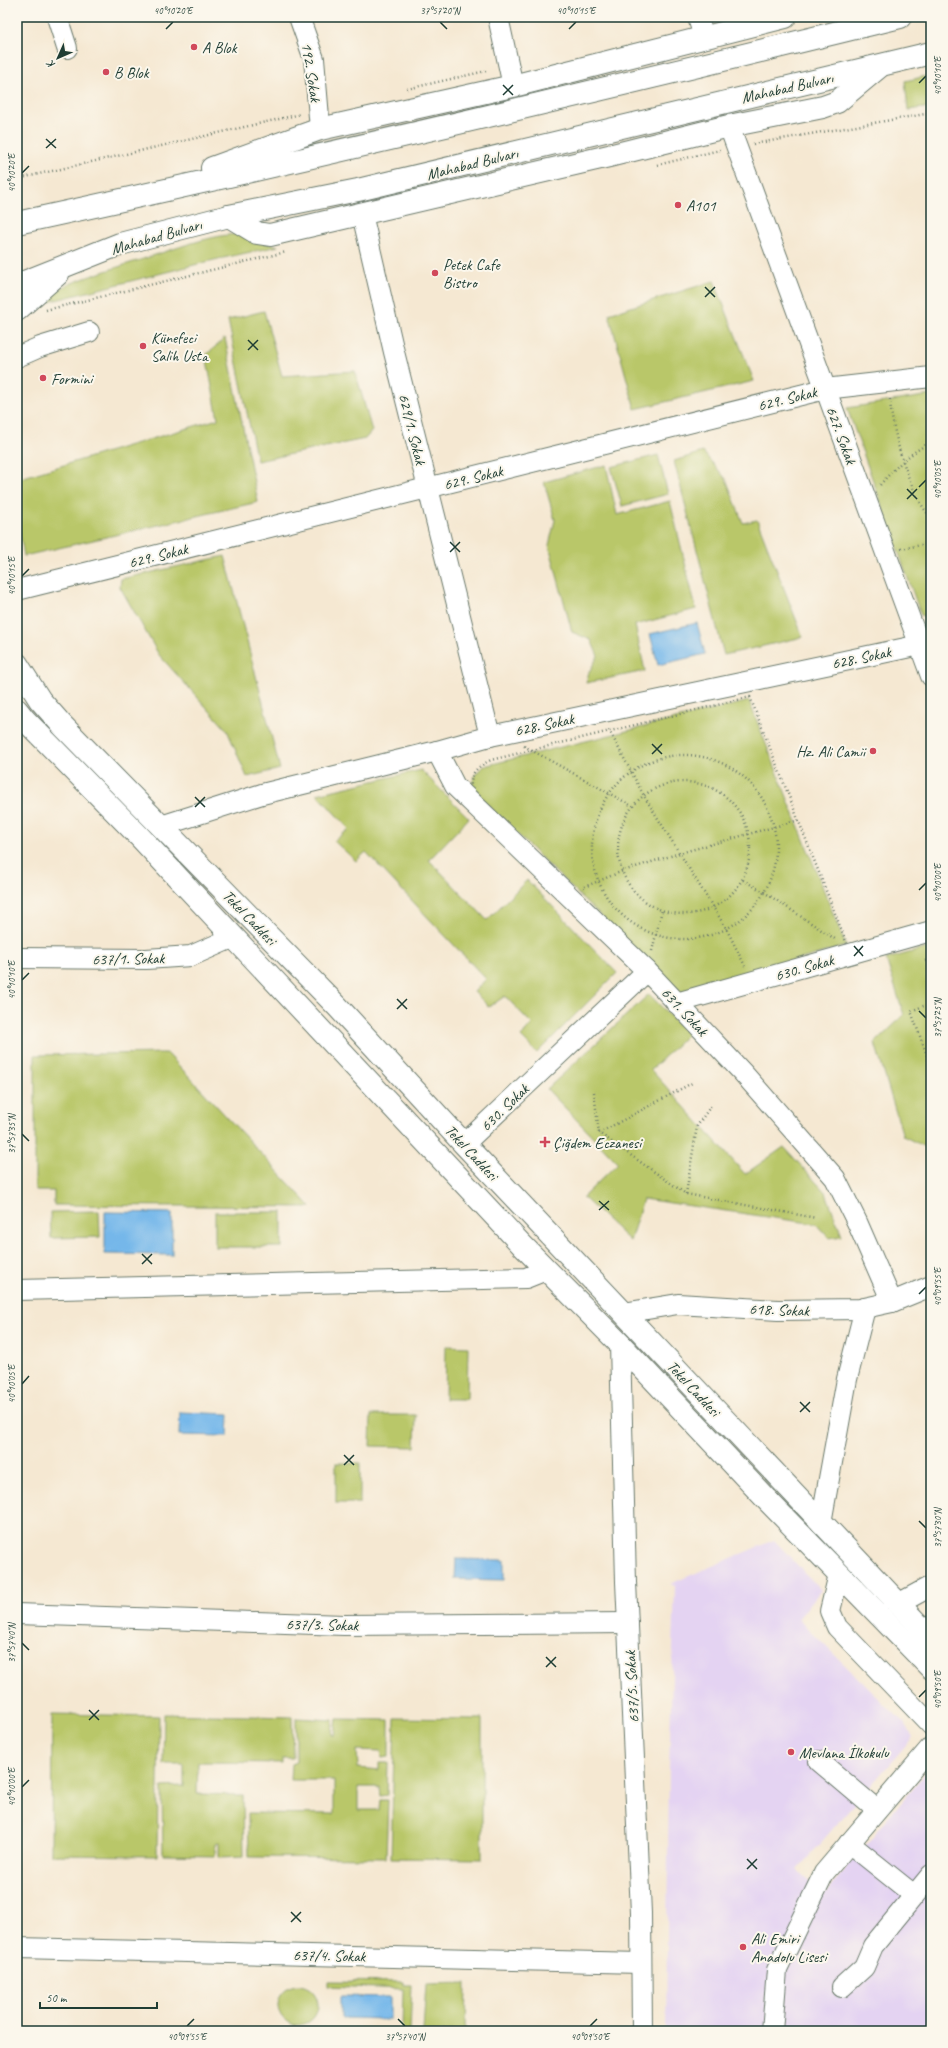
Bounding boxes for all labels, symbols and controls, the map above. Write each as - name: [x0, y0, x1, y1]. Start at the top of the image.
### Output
- text: 40°10'20"E: [154, 4, 194, 17]
- text: 37°57'20"N: [420, 4, 462, 17]
- text: 40°10'15"E: [557, 4, 597, 17]
- north arrow: [38, 38, 78, 78]
- place label: A Blok: [202, 38, 238, 58]
- street label: 192. Sokak: [296, 41, 326, 104]
- marker: A Blok: [189, 42, 199, 52]
- text: 40°10'10"E: [931, 55, 944, 95]
- text: K: [42, 56, 58, 72]
- place label: B Blok: [114, 63, 150, 83]
- marker: B Blok: [101, 67, 111, 77]
- street label: Mahabad Bulvarı: [739, 67, 836, 108]
- street label: Mahabad Bulvarı: [424, 143, 521, 185]
- text: 40°10'20"E: [5, 152, 18, 192]
- place label: A101: [686, 196, 716, 216]
- marker: A101: [673, 200, 683, 210]
- street label: Mahabad Bulvarı: [109, 214, 205, 259]
- place label: Petek Cafe Bistro: [443, 255, 501, 293]
- marker: Petek Cafe Bistro: [430, 268, 440, 278]
- place label: Künefeci Salih Usta: [151, 328, 209, 366]
- marker: Künefeci Salih Usta: [138, 341, 148, 351]
- place label: Formini: [51, 369, 94, 389]
- marker: Formini: [38, 373, 48, 383]
- street label: 629. Sokak: [756, 382, 820, 416]
- street label: 629/1. Sokak: [394, 392, 431, 468]
- street label: 627. Sokak: [821, 404, 861, 468]
- text: 40°10'05"E: [931, 459, 944, 499]
- street label: 629. Sokak: [442, 461, 506, 495]
- street label: 629. Sokak: [127, 539, 191, 573]
- text: 40°10'15"E: [5, 555, 18, 595]
- street label: 628. Sokak: [830, 642, 894, 674]
- street label: 628. Sokak: [513, 709, 577, 741]
- place label: Hz. Ali Camii: [796, 742, 867, 762]
- marker: Hz. Ali Camii: [868, 746, 878, 756]
- text: 40°10'00"E: [931, 862, 944, 902]
- street label: Tekel Caddesi: [218, 886, 282, 951]
- street label: 637/1. Sokak: [92, 948, 166, 970]
- street label: 630. Sokak: [773, 950, 837, 986]
- text: 40°10'10"E: [5, 959, 18, 999]
- street label: 631. Sokak: [656, 983, 713, 1041]
- text: 37°57'25"N: [931, 996, 944, 1038]
- street label: 630. Sokak: [476, 1079, 534, 1136]
- text: 37°57'35"N: [5, 1112, 18, 1154]
- street label: Tekel Caddesi: [440, 1121, 504, 1186]
- place label: Çiğdem Eczanesi: [553, 1133, 643, 1153]
- marker: Çiğdem Eczanesi: [540, 1137, 550, 1147]
- text: 40°09'55"E: [931, 1266, 944, 1306]
- street label: 618. Sokak: [749, 1299, 810, 1321]
- street label: Tekel Caddesi: [662, 1357, 726, 1422]
- text: 40°10'05"E: [5, 1363, 18, 1403]
- text: 37°57'30"N: [931, 1506, 944, 1548]
- street label: 637/3. Sokak: [286, 1614, 360, 1636]
- text: 37°57'40"N: [5, 1621, 18, 1663]
- street label: 637/5. Sokak: [620, 1649, 644, 1724]
- text: 40°09'50"E: [931, 1669, 944, 1709]
- place label: Mevlana İlkokulu: [799, 1743, 890, 1763]
- marker: Mevlana İlkokulu: [786, 1747, 796, 1757]
- text: 40°10'00"E: [5, 1766, 18, 1806]
- place label: Ali Emiri Anadolu Lisesi: [751, 1929, 829, 1967]
- marker: Ali Emiri Anadolu Lisesi: [738, 1942, 748, 1952]
- street label: 637/4. Sokak: [293, 1945, 367, 1967]
- scale bar: [40, 1984, 157, 2010]
- text: 50 m: [46, 1990, 68, 2006]
- text: 40°09'55"E: [168, 2030, 208, 2043]
- text: 37°57'40"N: [385, 2030, 427, 2043]
- text: 40°09'50"E: [571, 2030, 611, 2043]

